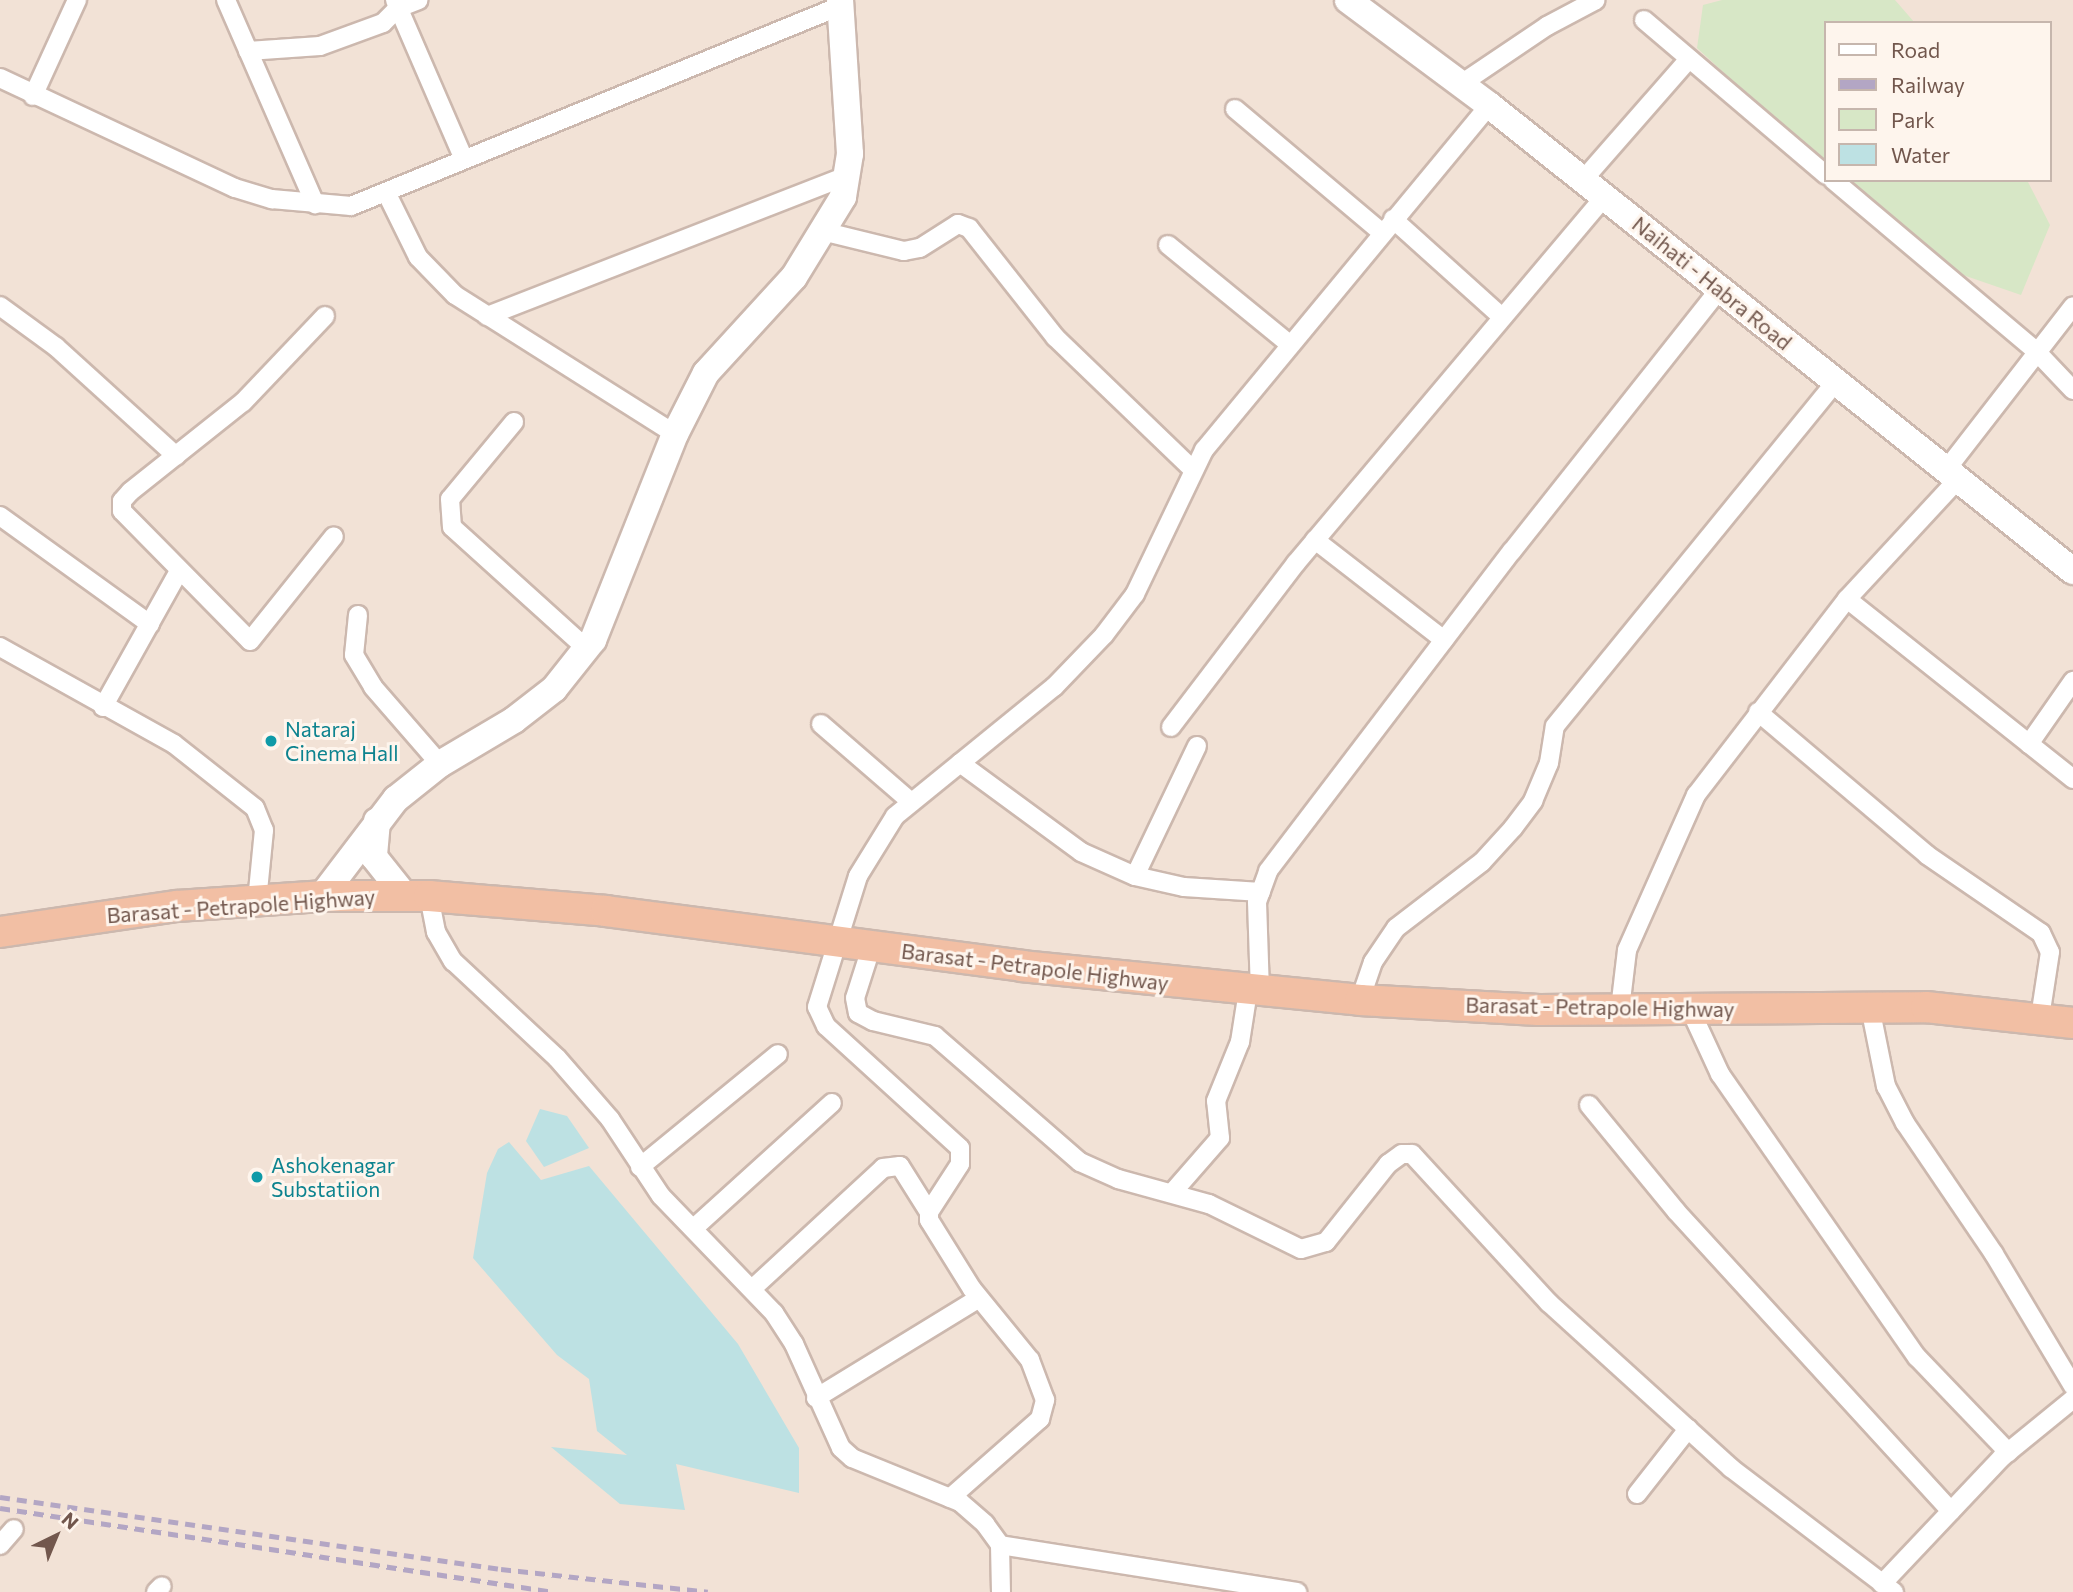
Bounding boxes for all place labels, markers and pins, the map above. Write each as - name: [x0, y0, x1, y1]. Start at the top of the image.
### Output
- place label: Nataraj Cinema Hall: [285, 716, 399, 766]
- marker: Nataraj Cinema Hall: [263, 733, 279, 749]
- place label: Ashokenagar Substatiion: [271, 1152, 395, 1202]
- marker: Ashokenagar Substatiion: [249, 1169, 265, 1185]

